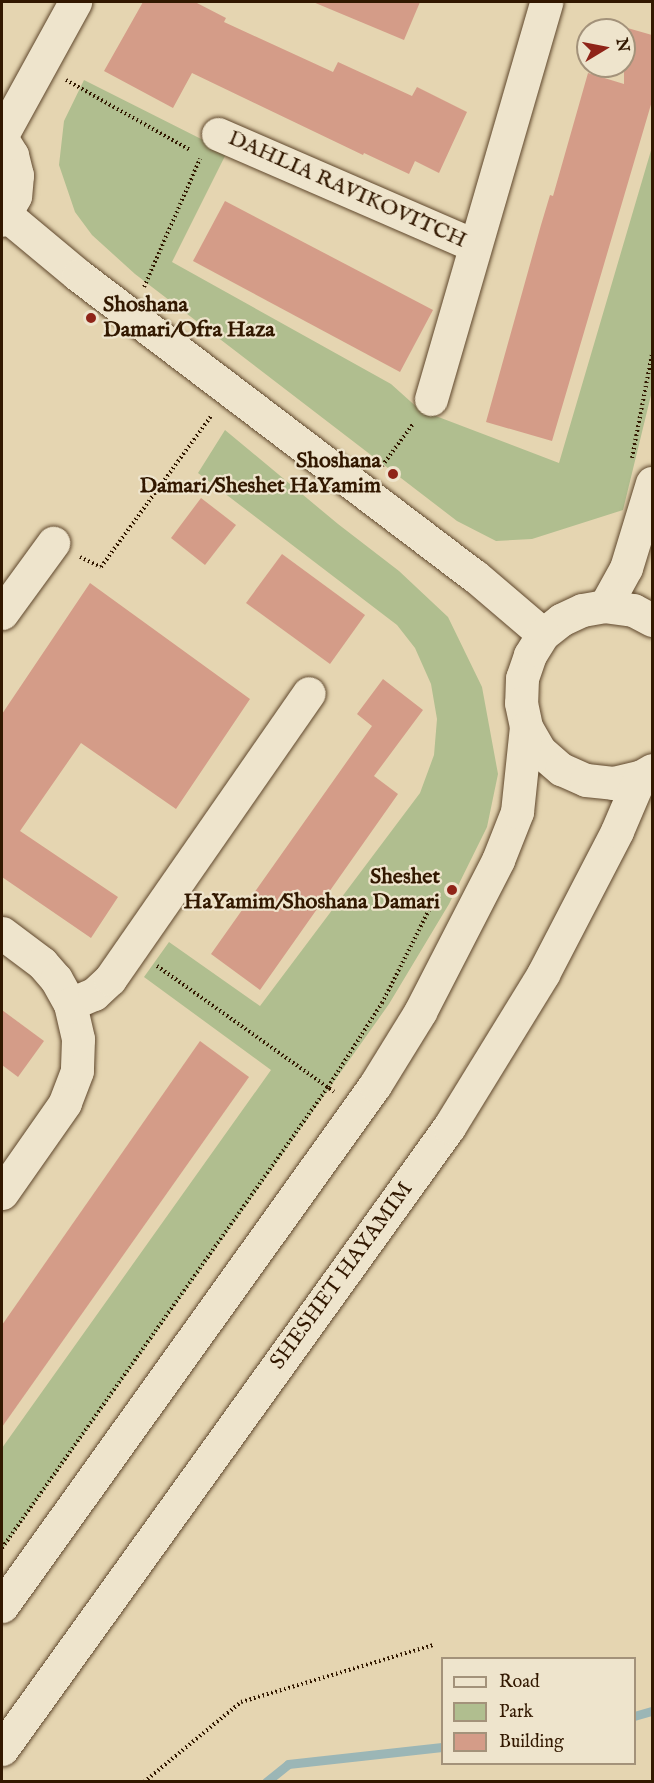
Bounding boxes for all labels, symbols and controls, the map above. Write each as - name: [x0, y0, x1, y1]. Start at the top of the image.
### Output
- north arrow: [576, 18, 636, 78]
- text: N: [611, 37, 633, 54]
- street label: DAHLIA RAVIKOVITCH: [224, 125, 470, 255]
- place label: Shoshana Damari/Ofra Haza: [103, 292, 275, 344]
- marker: Shoshana Damari/Ofra Haza: [84, 311, 98, 325]
- place label: Shoshana Damari/Sheshet HaYamim: [139, 448, 381, 500]
- marker: Shoshana Damari/Sheshet HaYamim: [386, 467, 400, 481]
- place label: Sheshet HaYamim/Shoshana Damari: [184, 864, 440, 915]
- marker: Sheshet HaYamim/Shoshana Damari: [445, 883, 459, 897]
- street label: SHESHET HAYAMIM: [265, 1177, 419, 1375]
- legend: [441, 1657, 636, 1765]
- text: Road: [499, 1671, 540, 1694]
- text: Park: [499, 1701, 533, 1724]
- text: Building: [499, 1731, 564, 1754]

